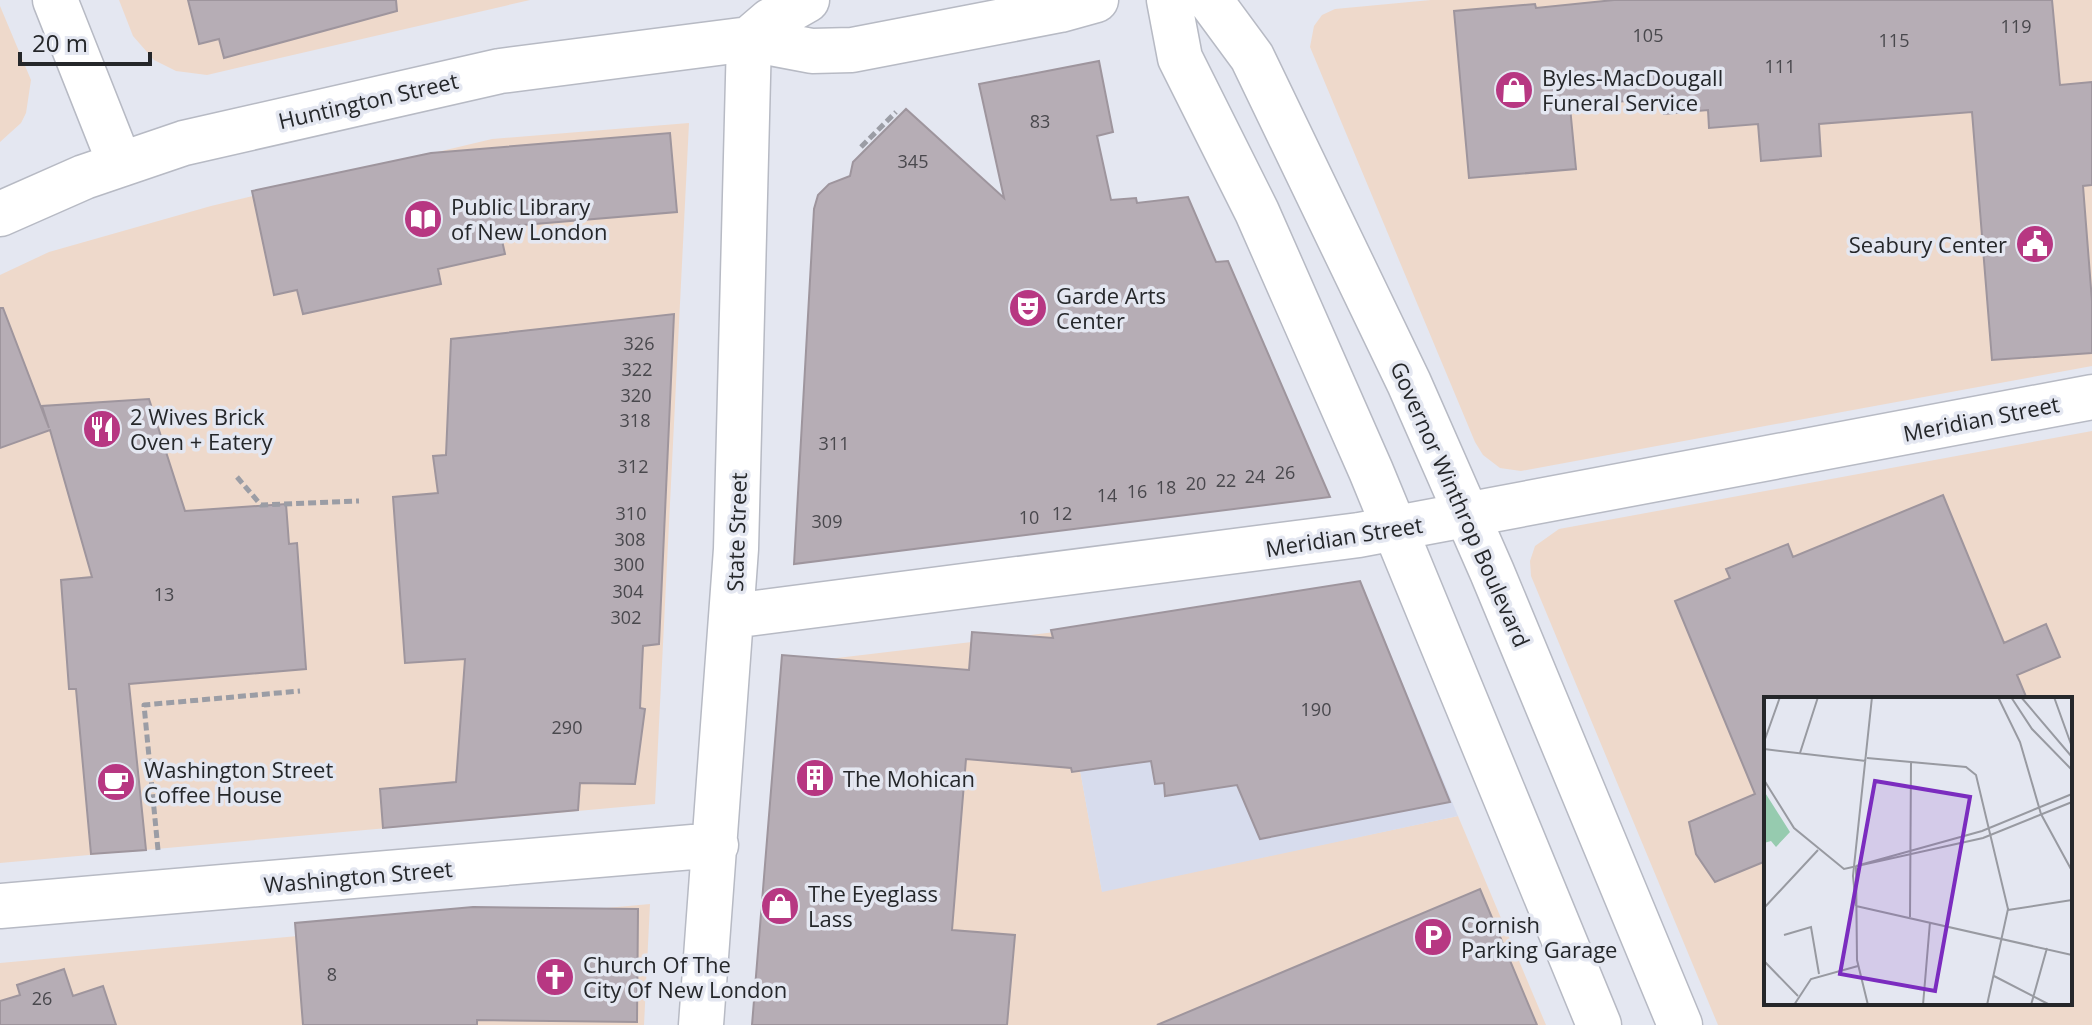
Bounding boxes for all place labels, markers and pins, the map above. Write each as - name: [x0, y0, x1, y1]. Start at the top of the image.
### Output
- place label: Byles-MacDougall Funeral Service: [1542, 62, 1723, 117]
- shop icon: Byles-MacDougall Funeral Service: [1493, 69, 1535, 111]
- place label: Public Library of New London: [451, 191, 607, 246]
- library icon: Public Library of New London: [402, 198, 444, 240]
- public building icon: Seabury Center: [2014, 223, 2056, 265]
- place label: Seabury Center: [1849, 229, 2007, 259]
- place label: Garde Arts Center: [1056, 280, 1166, 335]
- theatre icon: Garde Arts Center: [1007, 287, 1049, 329]
- place label: 2 Wives Brick Oven + Eatery: [130, 401, 274, 456]
- restaurant icon: 2 Wives Brick Oven + Eatery: [81, 408, 123, 450]
- place label: Washington Street Coffee House: [144, 754, 333, 809]
- building icon: The Mohican: [794, 757, 836, 799]
- cafe icon: Washington Street Coffee House: [95, 761, 137, 803]
- place label: The Mohican: [843, 763, 975, 793]
- place label: The Eyeglass Lass: [808, 878, 938, 933]
- shop icon: The Eyeglass Lass: [759, 885, 801, 927]
- place label: Cornish Parking Garage: [1461, 909, 1617, 964]
- parking icon: Cornish Parking Garage: [1412, 916, 1454, 958]
- place label: Church Of The City Of New London: [583, 949, 787, 1004]
- church icon: Church Of The City Of New London: [534, 956, 576, 998]

